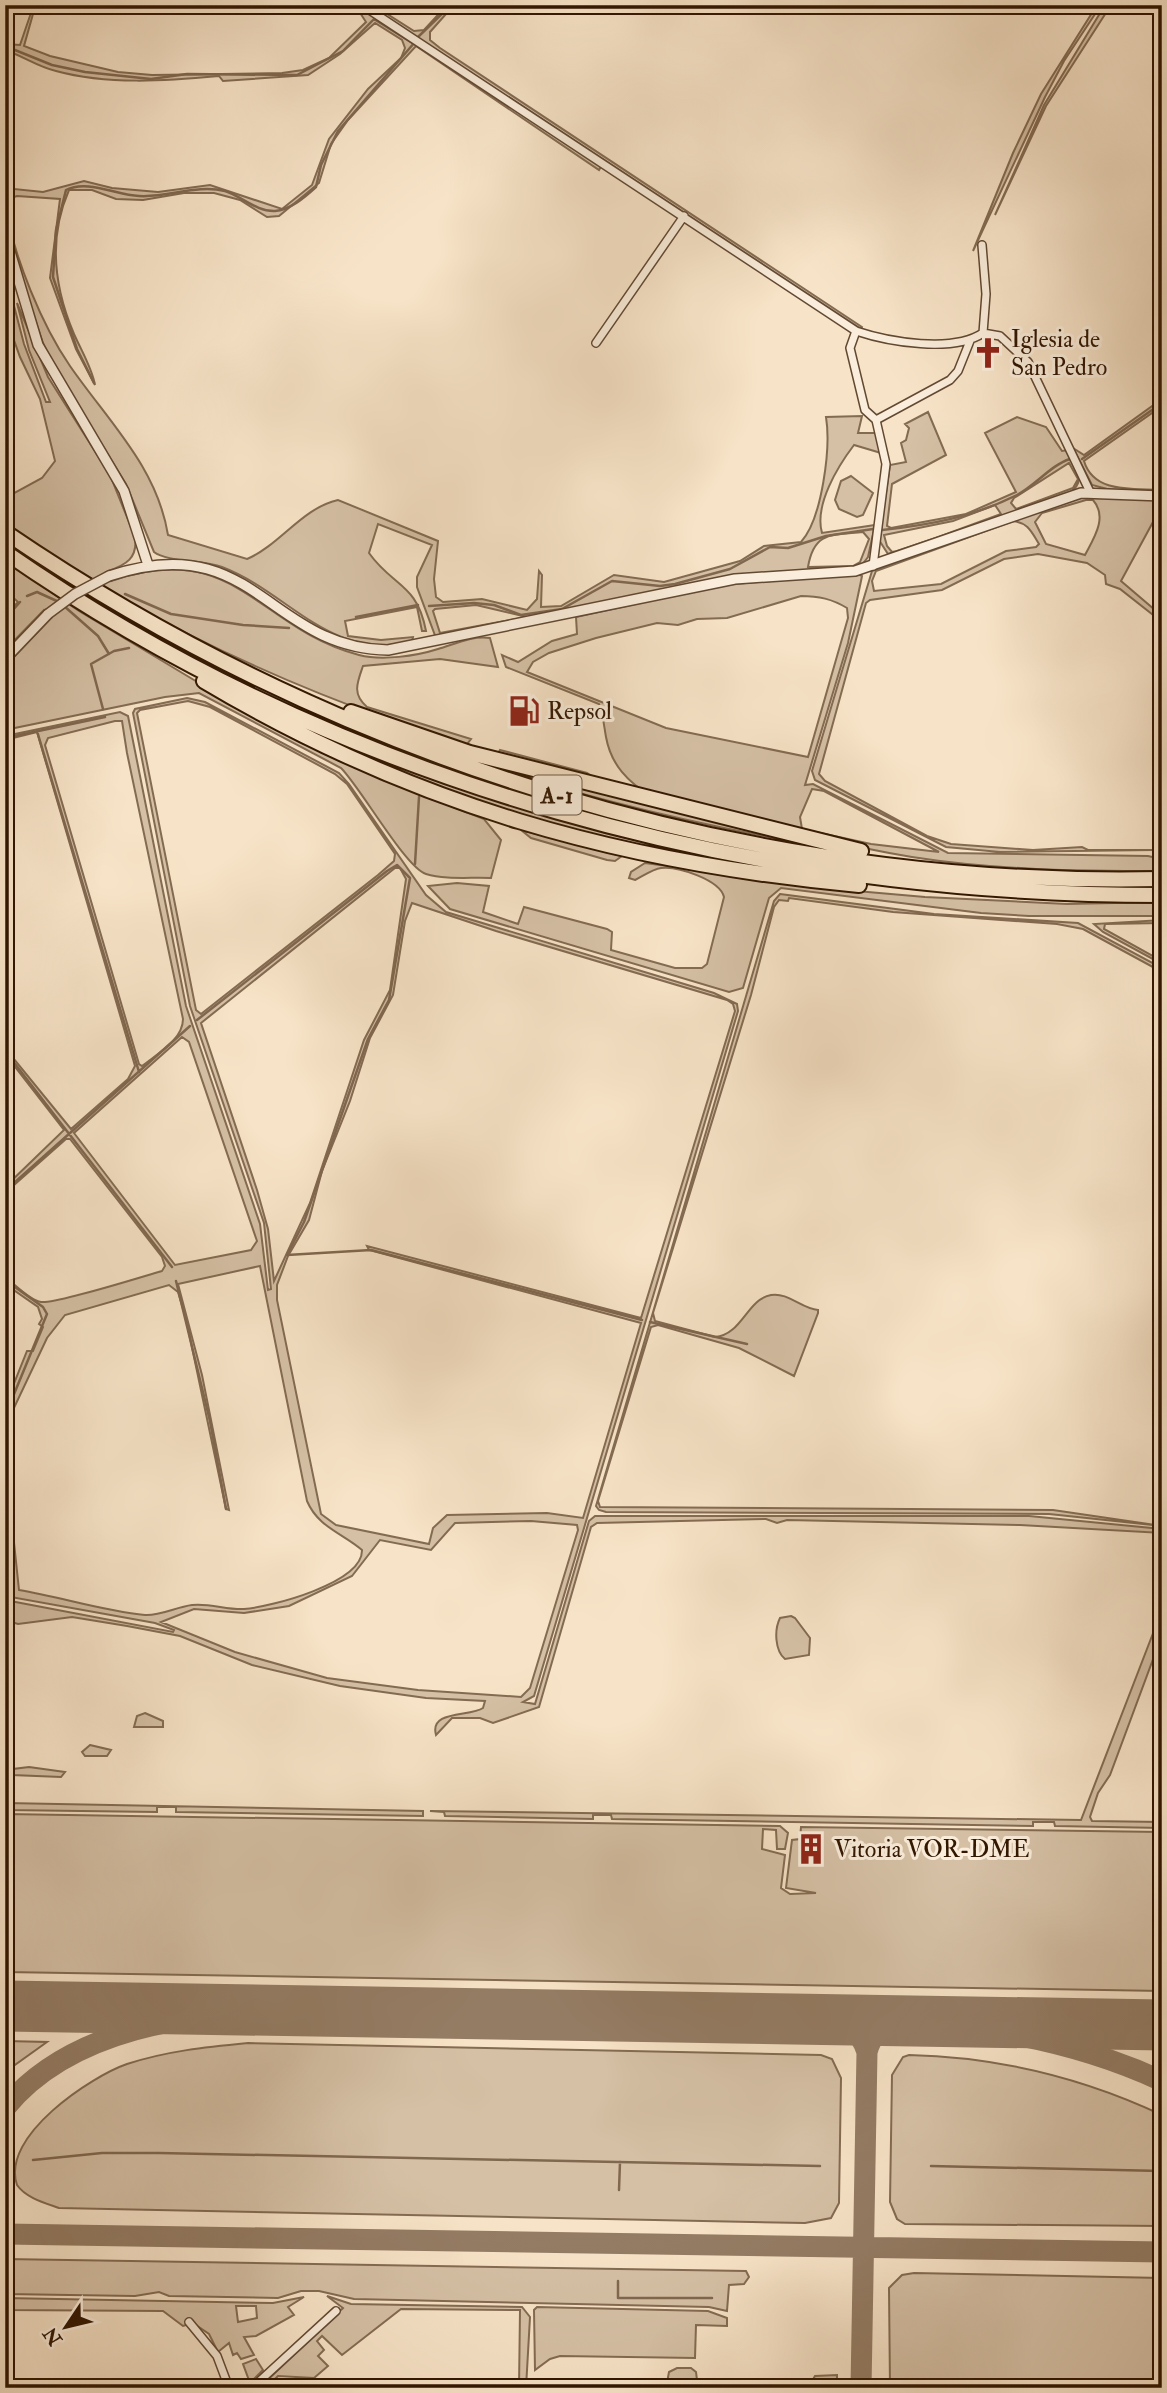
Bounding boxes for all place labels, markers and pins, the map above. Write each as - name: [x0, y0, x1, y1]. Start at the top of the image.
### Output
- place label: Iglesia de San Pedro: [1011, 324, 1107, 383]
- church icon: Iglesia de San Pedro: [971, 336, 1005, 370]
- fuel station icon: Repsol: [507, 694, 541, 728]
- place label: Repsol: [547, 696, 612, 727]
- building icon: Vitoria VOR-DME: [794, 1832, 828, 1866]
- place label: Vitoria VOR-DME: [834, 1834, 1030, 1865]

